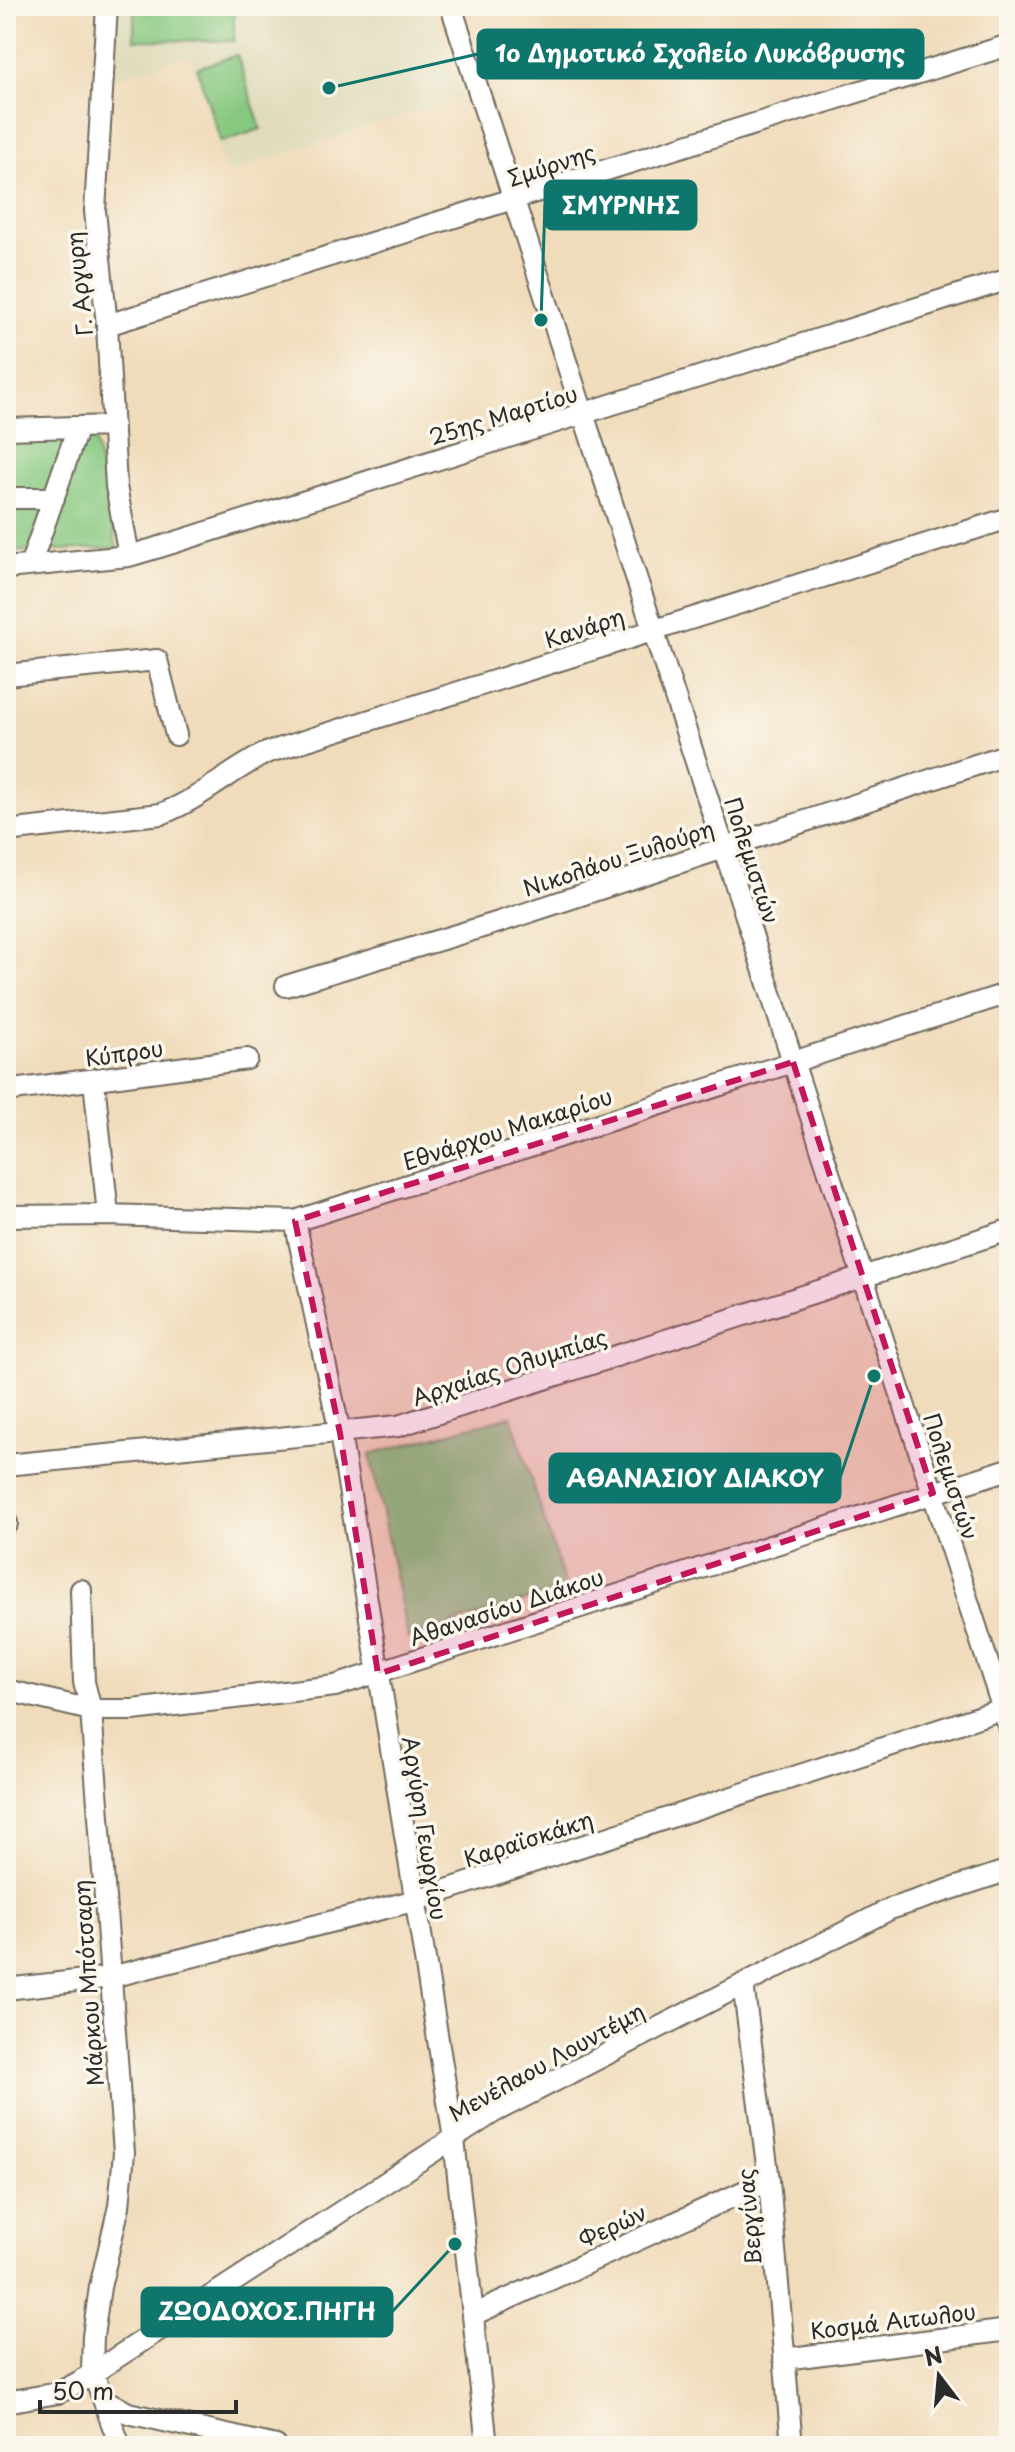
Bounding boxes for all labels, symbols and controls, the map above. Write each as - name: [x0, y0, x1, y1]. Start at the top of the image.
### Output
- callout: 1ο Δημοτικό Σχολείο Λυκόβρυσης: [478, 30, 923, 78]
- text: 1ο Δημοτικό Σχολείο Λυκόβρυσης: [495, 34, 905, 70]
- street label: Σμύρνης: [503, 134, 599, 194]
- callout: ΣΜΥΡΝΗΣ: [545, 181, 696, 229]
- text: ΣΜΥΡΝΗΣ: [562, 186, 680, 222]
- street label: Γ. Αργυρη: [56, 230, 100, 338]
- street label: 25ης Μαρτίου: [425, 376, 581, 452]
- street label: Κανάρη: [540, 599, 628, 655]
- street label: Πολεμιστών: [717, 792, 789, 928]
- street label: Νικολάου Ξυλούρη: [518, 811, 718, 903]
- street label: Κύπρου: [83, 1030, 165, 1074]
- street label: Εθνάρχου Μακαρίου: [398, 1079, 616, 1177]
- street label: Αρχαίας Ολυμπίας: [407, 1319, 611, 1413]
- street label: Πολεμιστών: [916, 1408, 988, 1544]
- callout: ΑΘΑΝΑΣΙΟΥ ΔΙΑΚΟΥ: [550, 1454, 840, 1502]
- text: ΑΘΑΝΑΣΙΟΥ ΔΙΑΚΟΥ: [566, 1459, 824, 1495]
- street label: Αθανασίου Διάκου: [405, 1559, 607, 1653]
- street label: Αργύρη Γεωργίου: [395, 1734, 457, 1922]
- street label: Καραϊσκάκη: [459, 1802, 597, 1874]
- street label: Μάρκου Μπότσαρη: [63, 1879, 111, 2087]
- street label: Μενέλαου Λουντέμη: [442, 1993, 650, 2129]
- street label: Βεργίνας: [727, 2167, 769, 2267]
- street label: Φερών: [572, 2195, 652, 2255]
- callout: ΖΩΟΔΟΧΟΣ.ΠΗΓΗ: [142, 2288, 392, 2336]
- text: ΖΩΟΔΟΧΟΣ.ΠΗΓΗ: [158, 2292, 376, 2328]
- street label: Κοσμά Αιτωλου: [808, 2293, 978, 2347]
- north arrow: [899, 2336, 979, 2416]
- text: N: [920, 2337, 946, 2374]
- scale bar: [40, 2364, 236, 2414]
- text: 50 m: [52, 2372, 114, 2408]

